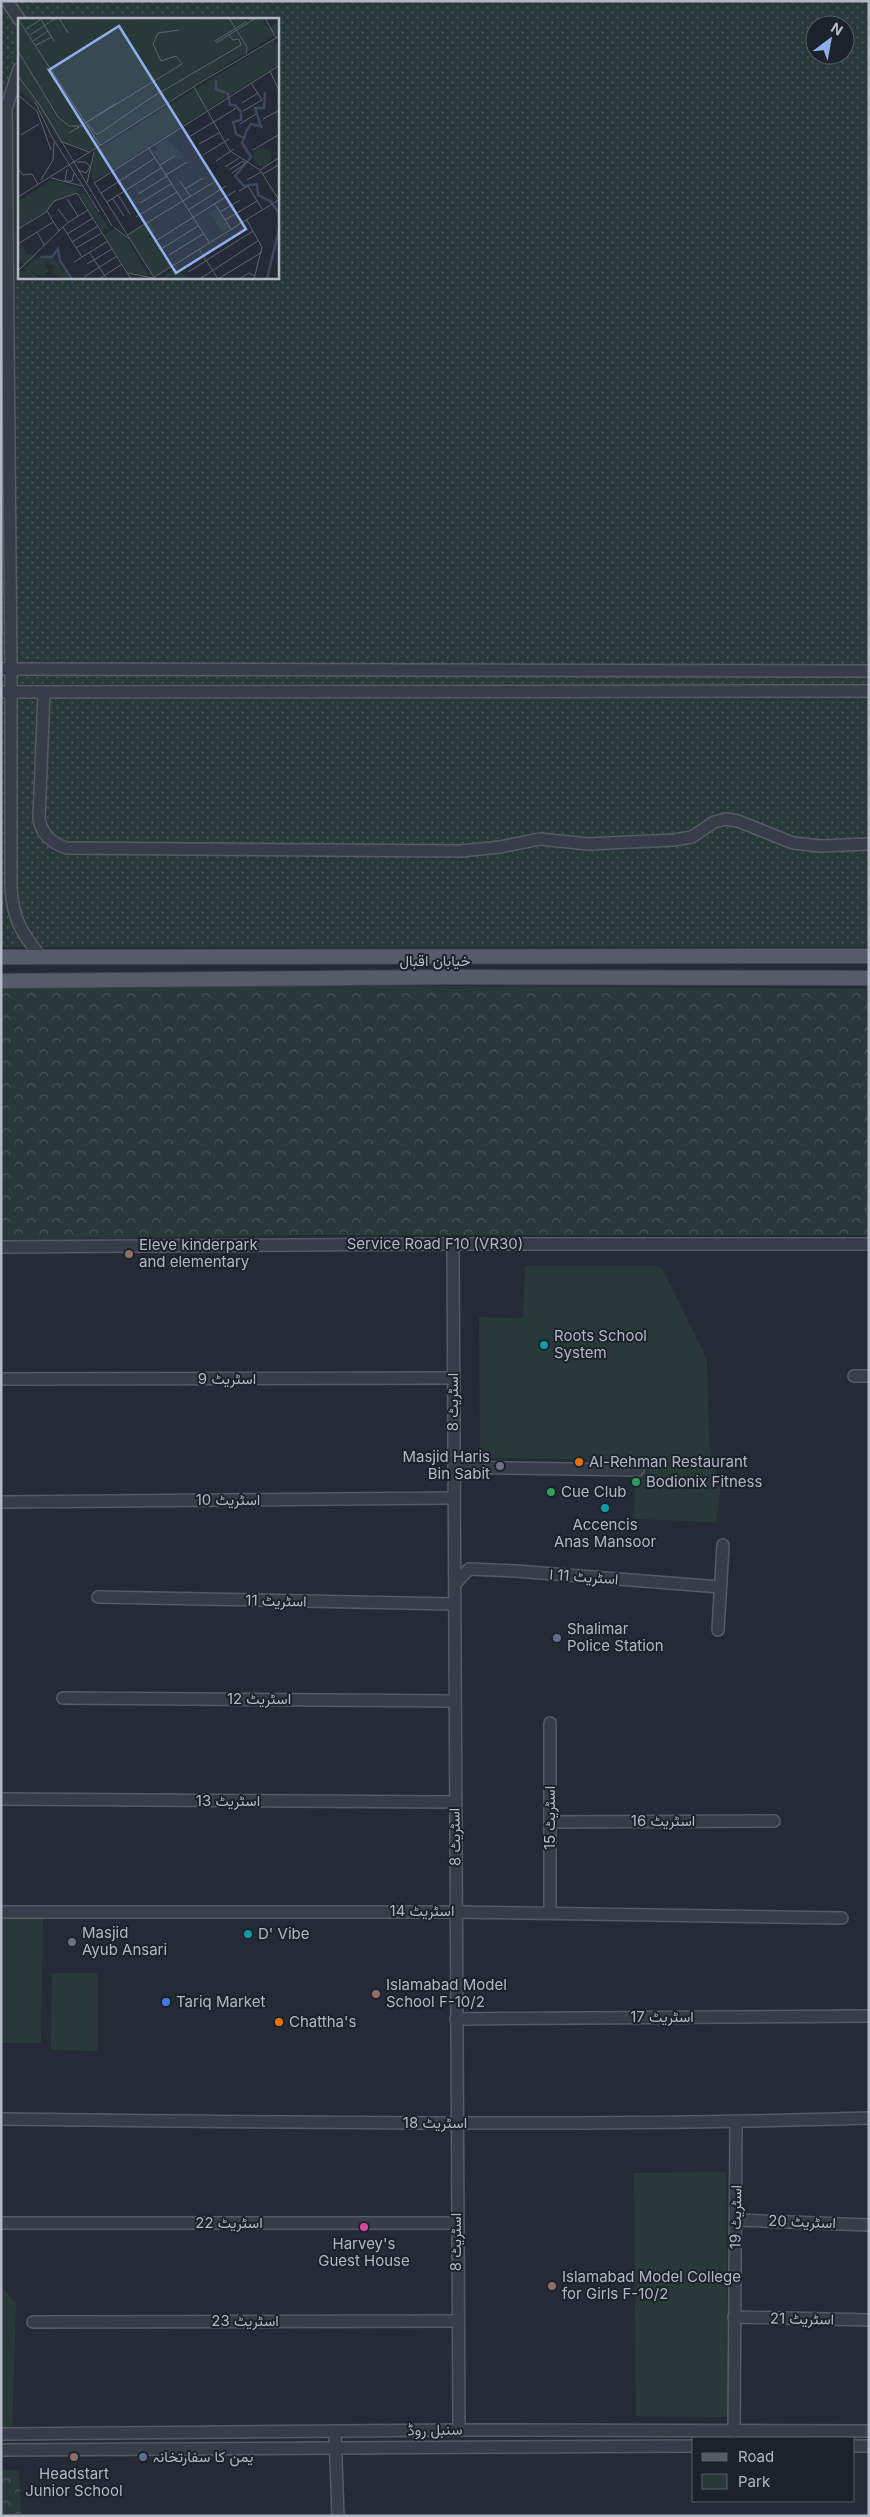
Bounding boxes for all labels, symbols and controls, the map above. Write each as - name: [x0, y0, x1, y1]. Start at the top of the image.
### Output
- north arrow: [805, 15, 855, 65]
- inset map: [18, 18, 279, 279]
- text: N: [828, 19, 846, 39]
- street label: خیابان اقبال: [399, 951, 471, 970]
- street label: Service Road F10 (VR30): [347, 1234, 523, 1253]
- place label: Eleve kinderpark and elementary: [139, 1235, 258, 1271]
- marker: Eleve kinderpark and elementary: [123, 1248, 135, 1260]
- place label: Roots School System: [554, 1326, 647, 1362]
- marker: Roots School System: [538, 1339, 550, 1351]
- street label: اسٹریٹ 9: [198, 1369, 256, 1388]
- street label: اسٹریٹ 8: [443, 1373, 462, 1431]
- place label: Masjid Haris Bin Sabit: [402, 1447, 490, 1483]
- place label: Al-Rehman Restaurant: [589, 1452, 748, 1471]
- marker: Al-Rehman Restaurant: [573, 1456, 585, 1468]
- marker: Masjid Haris Bin Sabit: [494, 1460, 506, 1472]
- place label: Bodionix Fitness: [646, 1472, 762, 1491]
- marker: Bodionix Fitness: [630, 1476, 642, 1488]
- place label: Cue Club: [561, 1482, 626, 1501]
- marker: Cue Club: [545, 1486, 557, 1498]
- street label: اسٹریٹ 10: [196, 1490, 260, 1509]
- marker: Accencis Anas Mansoor: [599, 1502, 611, 1514]
- place label: Accencis Anas Mansoor: [554, 1515, 656, 1551]
- street label: اسٹریٹ 11 ا: [549, 1565, 619, 1588]
- street label: اسٹریٹ 11: [245, 1590, 307, 1611]
- place label: Shalimar Police Station: [567, 1619, 664, 1655]
- marker: Shalimar Police Station: [551, 1632, 563, 1644]
- street label: اسٹریٹ 12: [227, 1689, 291, 1708]
- street label: اسٹریٹ 15: [540, 1786, 559, 1850]
- street label: اسٹریٹ 13: [196, 1791, 260, 1810]
- street label: اسٹریٹ 8: [444, 1808, 465, 1866]
- street label: اسٹریٹ 16: [631, 1811, 695, 1830]
- street label: اسٹریٹ 14: [390, 1901, 454, 1920]
- place label: Masjid Ayub Ansari: [82, 1923, 167, 1959]
- place label: D' Vibe: [258, 1924, 309, 1943]
- marker: D' Vibe: [242, 1928, 254, 1940]
- marker: Masjid Ayub Ansari: [66, 1936, 78, 1948]
- place label: Islamabad Model School F-10/2: [386, 1975, 507, 2011]
- marker: Islamabad Model School F-10/2: [370, 1988, 382, 2000]
- place label: Tariq Market: [176, 1992, 265, 2011]
- marker: Tariq Market: [160, 1996, 172, 2008]
- street label: اسٹریٹ 17: [630, 2007, 694, 2026]
- place label: Chattha's: [289, 2012, 356, 2031]
- marker: Chattha's: [273, 2016, 285, 2028]
- street label: اسٹریٹ 18: [403, 2113, 467, 2132]
- street label: اسٹریٹ 19: [725, 2185, 746, 2249]
- street label: اسٹریٹ 20: [768, 2211, 836, 2232]
- street label: اسٹریٹ 22: [195, 2213, 263, 2232]
- street label: اسٹریٹ 8: [446, 2213, 465, 2271]
- marker: Harvey's Guest House: [358, 2221, 370, 2233]
- place label: Harvey's Guest House: [318, 2234, 410, 2270]
- place label: Islamabad Model College for Girls F-10/2: [562, 2267, 741, 2303]
- marker: Islamabad Model College for Girls F-10/2: [546, 2280, 558, 2292]
- street label: اسٹریٹ 21: [770, 2308, 834, 2329]
- street label: اسٹریٹ 23: [211, 2311, 279, 2330]
- street label: سنبل روڈ: [407, 2420, 463, 2439]
- legend: [692, 2437, 855, 2502]
- place label: یمن کا سفارتخانہ: [153, 2447, 253, 2467]
- text: Road: [738, 2447, 774, 2466]
- marker: Headstart Junior School: [68, 2451, 80, 2463]
- marker: یمن کا سفارتخانہ: [137, 2451, 149, 2463]
- place label: Headstart Junior School: [25, 2464, 123, 2500]
- text: Park: [738, 2472, 771, 2491]

